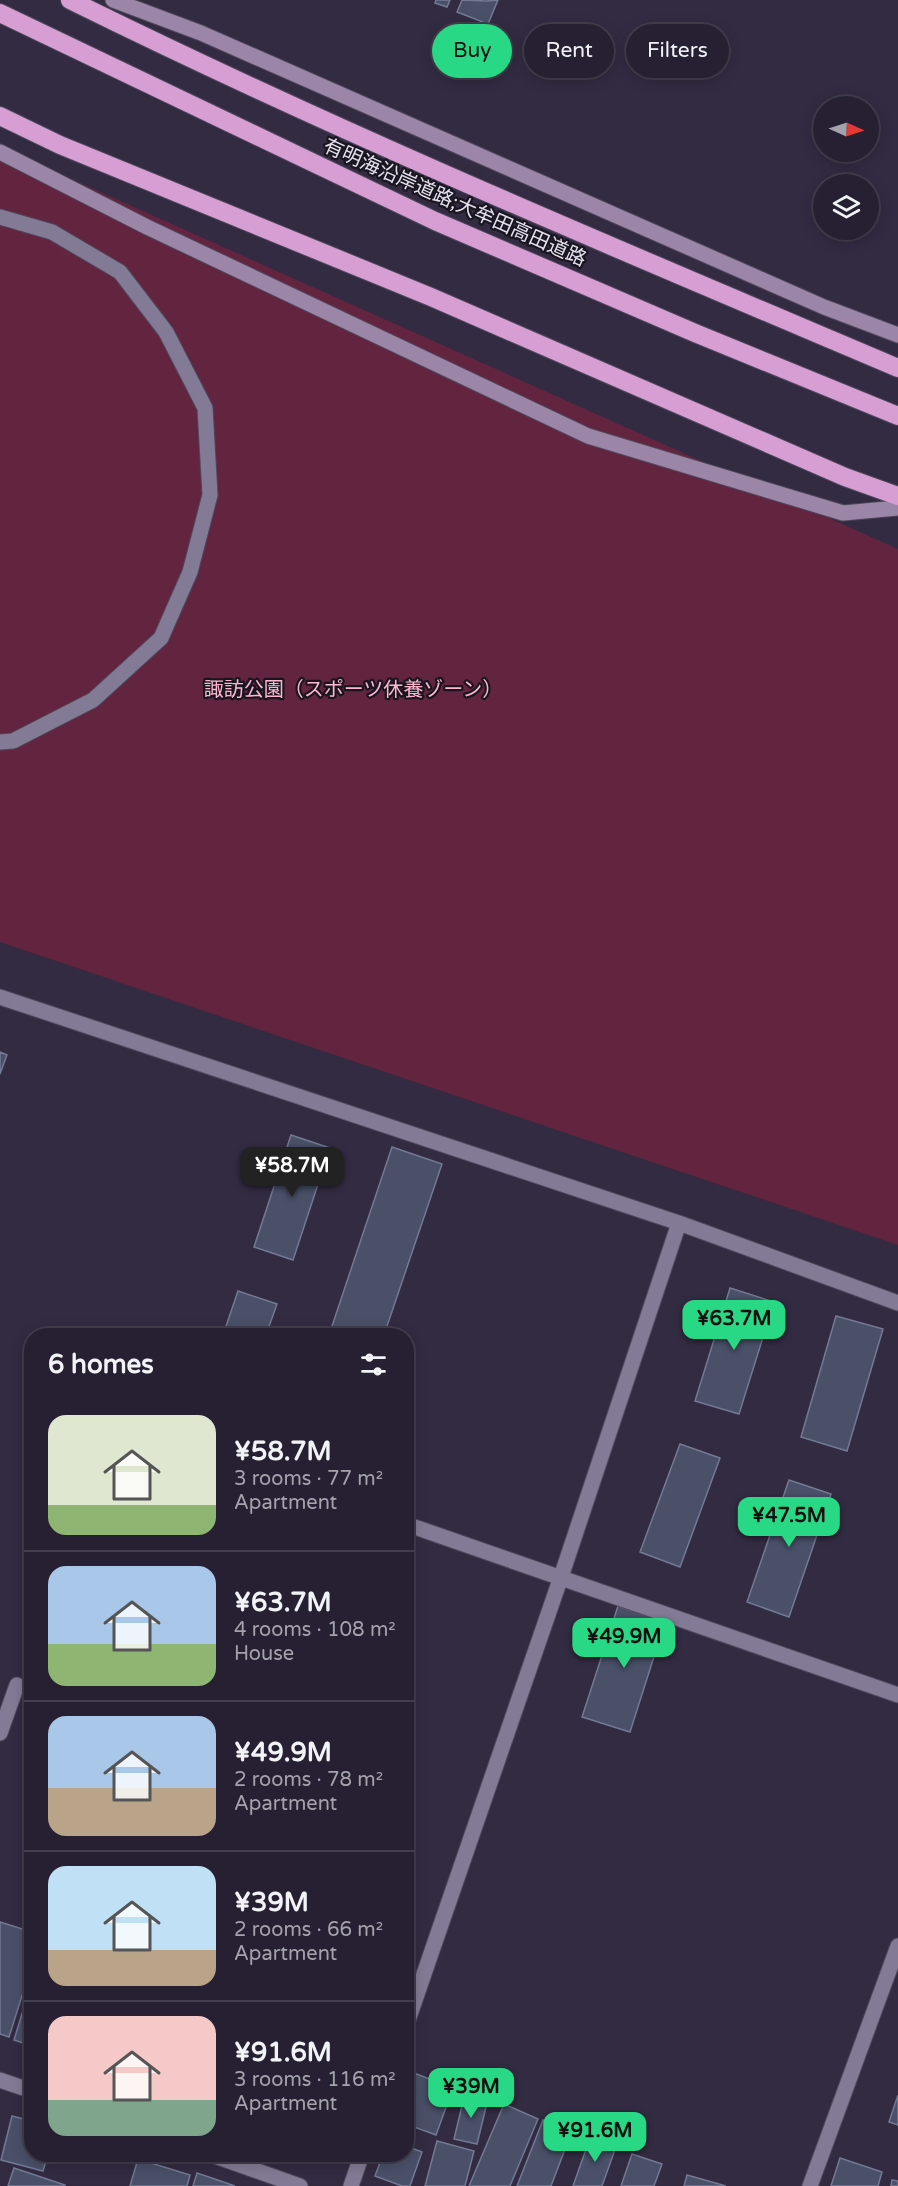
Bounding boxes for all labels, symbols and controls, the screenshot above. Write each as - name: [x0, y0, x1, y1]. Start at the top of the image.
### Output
- chip: Buy: [432, 24, 512, 78]
- chip: Rent: [524, 24, 614, 78]
- chip: Filters: [626, 24, 729, 78]
- north arrow: [813, 96, 879, 162]
- map controls: [813, 96, 879, 240]
- street label: 有明海沿岸道路;大牟田高田道路: [319, 134, 590, 272]
- button: layers: [813, 174, 879, 240]
- park label: 諏訪公園（スポーツ休養ゾーン）: [204, 678, 502, 702]
- pin: ¥58.7M: [243, 1147, 341, 1198]
- text: ¥58.7M: [254, 1154, 330, 1178]
- pin: ¥63.7M: [685, 1300, 783, 1351]
- text: ¥63.7M: [696, 1307, 772, 1331]
- icon: filters: [357, 1348, 390, 1381]
- text: 6 homes: [48, 1349, 154, 1380]
- text: ¥58.7M: [234, 1436, 332, 1467]
- icon: home: [96, 1439, 168, 1511]
- text: 3 rooms · 77 m²: [234, 1467, 383, 1491]
- text: Apartment: [234, 1491, 337, 1515]
- pin: ¥47.5M: [740, 1497, 838, 1548]
- text: ¥47.5M: [752, 1504, 826, 1528]
- text: ¥63.7M: [234, 1587, 332, 1618]
- icon: home: [96, 1590, 168, 1662]
- text: 4 rooms · 108 m²: [234, 1618, 396, 1642]
- pin: ¥49.9M: [575, 1618, 673, 1669]
- text: ¥49.9M: [586, 1625, 662, 1649]
- text: House: [234, 1642, 294, 1666]
- text: ¥49.9M: [234, 1737, 332, 1768]
- icon: home: [96, 1740, 168, 1812]
- text: 2 rooms · 78 m²: [234, 1768, 383, 1792]
- text: Apartment: [234, 1792, 337, 1816]
- text: ¥39M: [234, 1887, 309, 1918]
- icon: home: [96, 1890, 168, 1962]
- text: 2 rooms · 66 m²: [234, 1918, 383, 1942]
- text: Apartment: [234, 1942, 337, 1966]
- text: ¥91.6M: [234, 2037, 332, 2068]
- icon: home: [96, 2040, 168, 2112]
- text: 3 rooms · 116 m²: [234, 2068, 396, 2092]
- pin: ¥39M: [435, 2068, 507, 2119]
- text: ¥39M: [442, 2075, 500, 2099]
- text: Apartment: [234, 2092, 337, 2116]
- pin: ¥91.6M: [546, 2112, 644, 2163]
- text: ¥91.6M: [557, 2119, 633, 2143]

